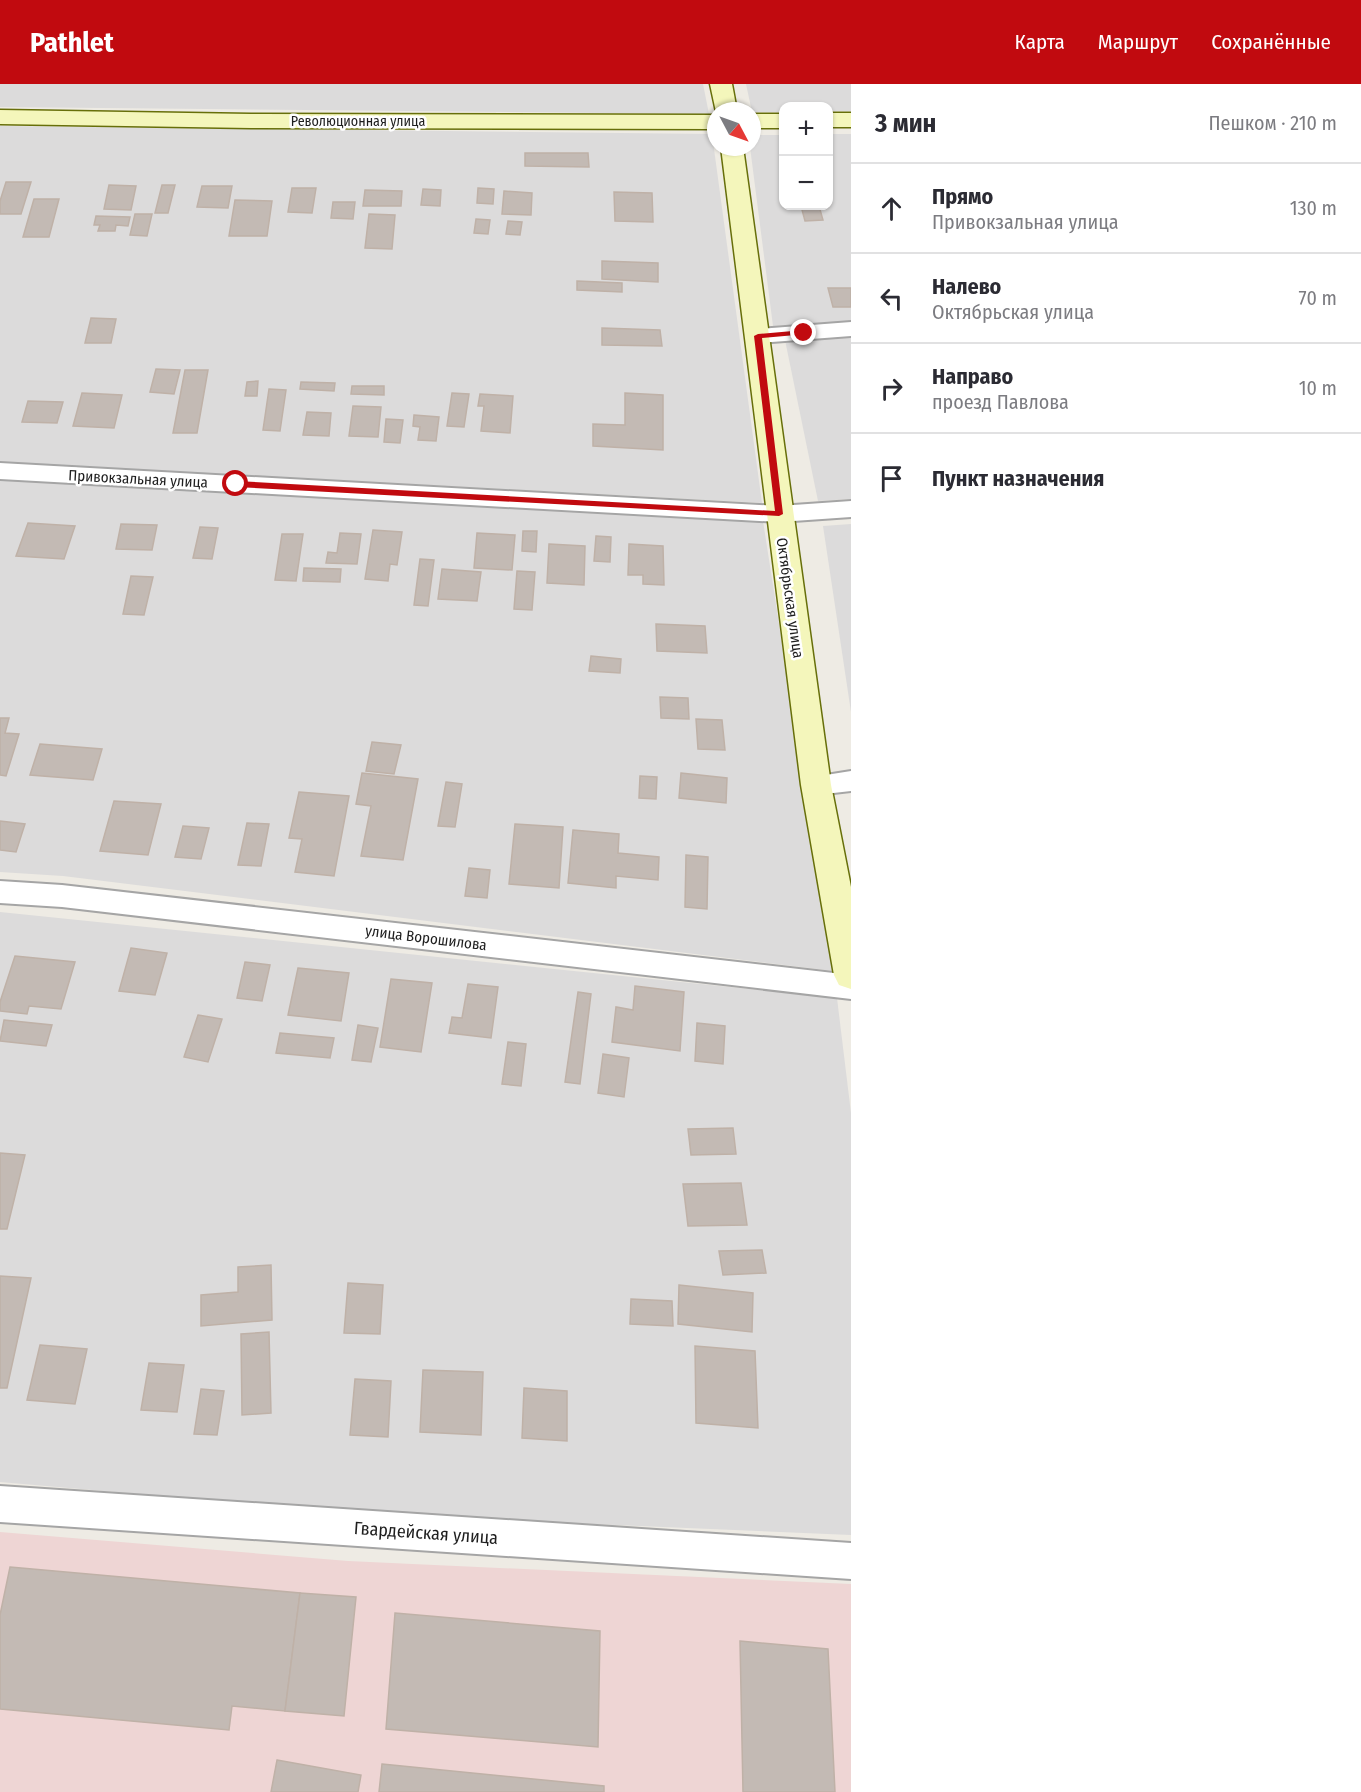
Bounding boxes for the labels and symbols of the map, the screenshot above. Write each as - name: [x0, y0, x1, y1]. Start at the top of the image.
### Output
- north arrow: [707, 102, 761, 156]
- street label: Революционная улица: [291, 113, 425, 130]
- route end: [790, 319, 816, 345]
- street label: Привокзальная улица: [68, 466, 208, 492]
- route start: [222, 470, 248, 496]
- street label: Октябрьская улица: [773, 537, 807, 659]
- street label: улица Ворошилова: [364, 922, 488, 954]
- street label: Гвардейская улица: [353, 1517, 499, 1549]

